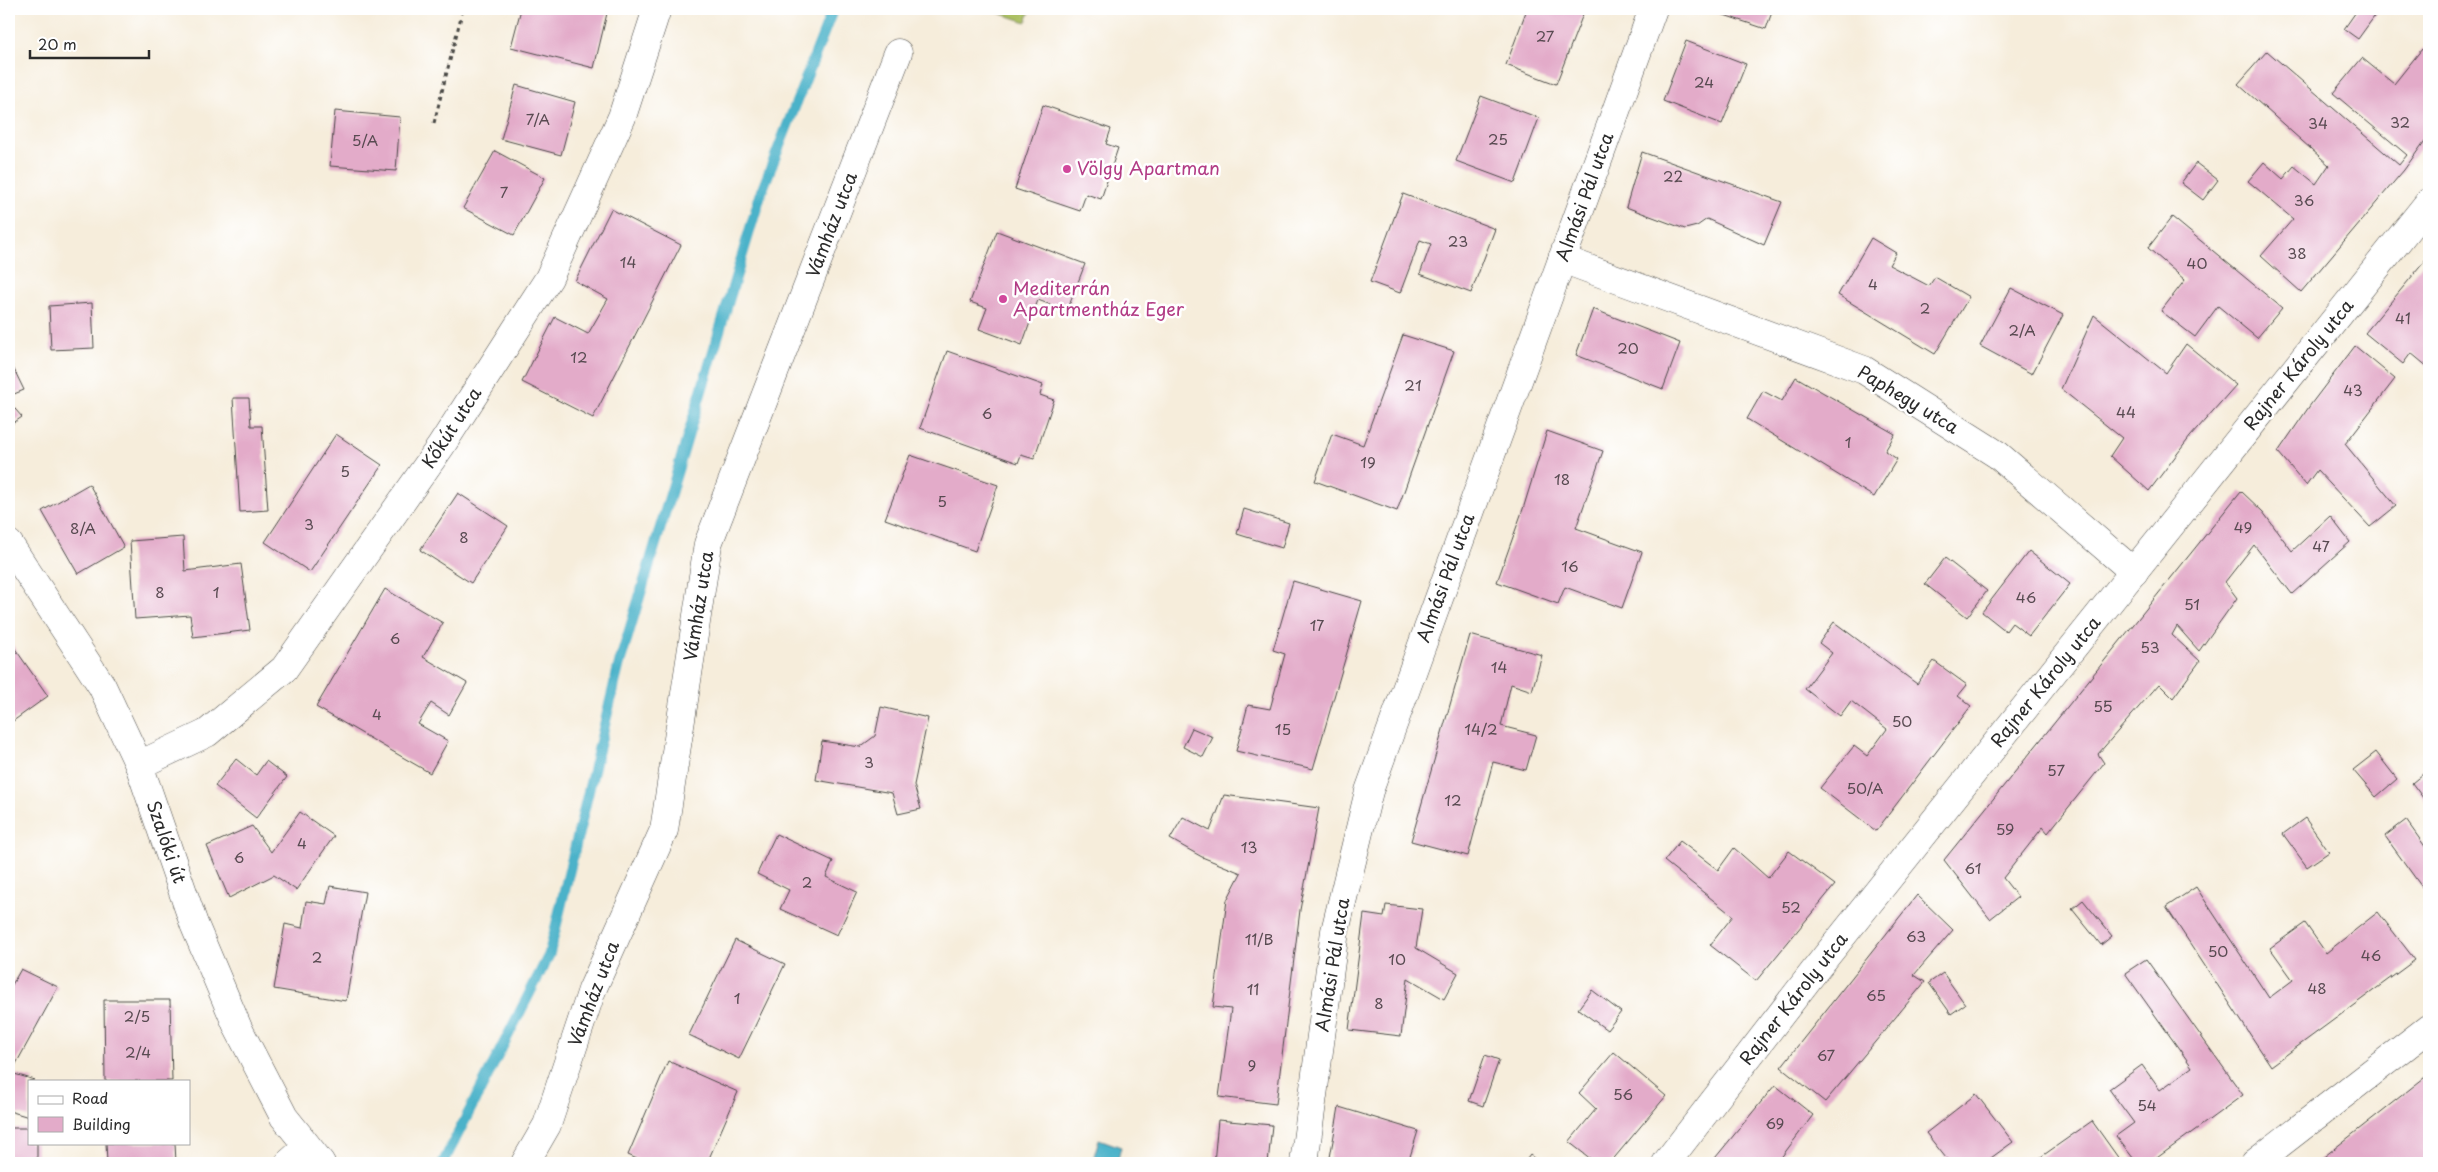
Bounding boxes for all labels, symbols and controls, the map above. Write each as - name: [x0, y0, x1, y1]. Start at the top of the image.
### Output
- house number: 27: [1536, 24, 1555, 47]
- scale bar: [30, 28, 149, 60]
- text: 20 m: [38, 32, 77, 55]
- house number: 24: [1694, 70, 1714, 93]
- house number: 7/A: [526, 107, 550, 130]
- house number: 32: [2390, 110, 2410, 133]
- house number: 34: [2308, 111, 2328, 134]
- house number: 25: [1488, 127, 1508, 150]
- street label: Almási Pál utca: [1548, 127, 1620, 265]
- house number: 5/A: [352, 128, 378, 151]
- place label: Völgy Apartman: [1077, 154, 1220, 181]
- marker: Völgy Apartman: [1061, 163, 1073, 175]
- house number: 22: [1663, 164, 1683, 187]
- street label: Vámház utca: [798, 167, 863, 281]
- house number: 7: [500, 180, 509, 203]
- house number: 36: [2294, 188, 2314, 211]
- house number: 23: [1448, 229, 1468, 252]
- house number: 38: [2287, 241, 2307, 264]
- house number: 14: [620, 250, 636, 273]
- house number: 40: [2187, 251, 2207, 274]
- house number: 4: [1868, 272, 1878, 295]
- place label: Mediterrán Apartmentház Eger: [1013, 274, 1185, 322]
- street label: Rajner Károly utca: [2236, 292, 2360, 436]
- marker: Mediterrán Apartmentház Eger: [997, 293, 1009, 305]
- house number: 2: [1920, 296, 1930, 319]
- house number: 41: [2395, 306, 2411, 329]
- house number: 2/A: [2008, 318, 2036, 341]
- house number: 20: [1617, 336, 1639, 359]
- house number: 12: [570, 345, 588, 368]
- street label: Paphegy utca: [1853, 358, 1965, 440]
- house number: 21: [1404, 373, 1422, 396]
- house number: 43: [2343, 378, 2363, 401]
- street label: Kőkút utca: [414, 380, 488, 473]
- house number: 44: [2116, 400, 2136, 423]
- house number: 6: [982, 401, 992, 424]
- house number: 1: [1845, 430, 1851, 453]
- house number: 19: [1360, 450, 1376, 473]
- house number: 5: [340, 459, 350, 482]
- house number: 18: [1554, 467, 1570, 490]
- house number: 5: [937, 489, 947, 512]
- street label: Almási Pál utca: [1409, 508, 1481, 646]
- house number: 3: [304, 512, 314, 535]
- house number: 49: [2234, 515, 2252, 538]
- house number: 8/A: [70, 516, 96, 539]
- house number: 8: [459, 525, 469, 548]
- house number: 47: [2312, 534, 2330, 557]
- street label: Vámház utca: [675, 548, 720, 663]
- house number: 16: [1561, 554, 1579, 577]
- house number: 8: [155, 580, 165, 603]
- house number: 1: [213, 580, 219, 603]
- house number: 46: [2016, 585, 2036, 608]
- house number: 51: [2184, 592, 2200, 615]
- street label: Rajner Károly utca: [1983, 609, 2107, 753]
- house number: 17: [1310, 613, 1324, 636]
- house number: 6: [390, 626, 400, 649]
- house number: 53: [2140, 635, 2160, 658]
- house number: 14: [1491, 655, 1507, 678]
- house number: 55: [2093, 694, 2113, 717]
- house number: 4: [372, 702, 382, 725]
- house number: 50: [1892, 709, 1912, 732]
- house number: 15: [1275, 717, 1291, 740]
- house number: 14/2: [1464, 717, 1498, 740]
- house number: 3: [864, 750, 874, 773]
- house number: 57: [2047, 758, 2065, 781]
- house number: 50/A: [1847, 776, 1884, 799]
- house number: 12: [1444, 788, 1462, 811]
- street label: Szalóki út: [141, 796, 194, 887]
- house number: 59: [1996, 817, 2014, 840]
- house number: 4: [297, 831, 307, 854]
- house number: 13: [1241, 835, 1257, 858]
- house number: 6: [234, 845, 244, 868]
- house number: 61: [1965, 856, 1981, 879]
- house number: 2: [802, 870, 812, 893]
- street label: Almási Pál utca: [1308, 895, 1356, 1034]
- house number: 52: [1781, 895, 1801, 918]
- house number: 63: [1906, 924, 1926, 947]
- street label: Rajner Károly utca: [1732, 925, 1854, 1070]
- house number: 11/B: [1245, 927, 1273, 950]
- street label: Vámház utca: [560, 936, 625, 1050]
- house number: 50: [2208, 939, 2228, 962]
- house number: 46: [2361, 943, 2381, 966]
- house number: 2: [312, 945, 322, 968]
- house number: 10: [1388, 947, 1406, 970]
- house number: 48: [2307, 976, 2327, 999]
- house number: 11: [1247, 977, 1259, 1000]
- house number: 65: [1866, 983, 1886, 1006]
- house number: 1: [734, 986, 740, 1009]
- house number: 8: [1374, 991, 1384, 1014]
- house number: 2/5: [124, 1004, 150, 1027]
- house number: 2/4: [125, 1040, 151, 1063]
- house number: 67: [1817, 1043, 1836, 1066]
- house number: 9: [1248, 1053, 1256, 1076]
- legend: [28, 1080, 190, 1144]
- house number: 56: [1613, 1082, 1633, 1105]
- text: Road: [72, 1086, 108, 1109]
- house number: 54: [2137, 1093, 2157, 1116]
- house number: 69: [1766, 1111, 1784, 1134]
- text: Building: [72, 1112, 131, 1135]

